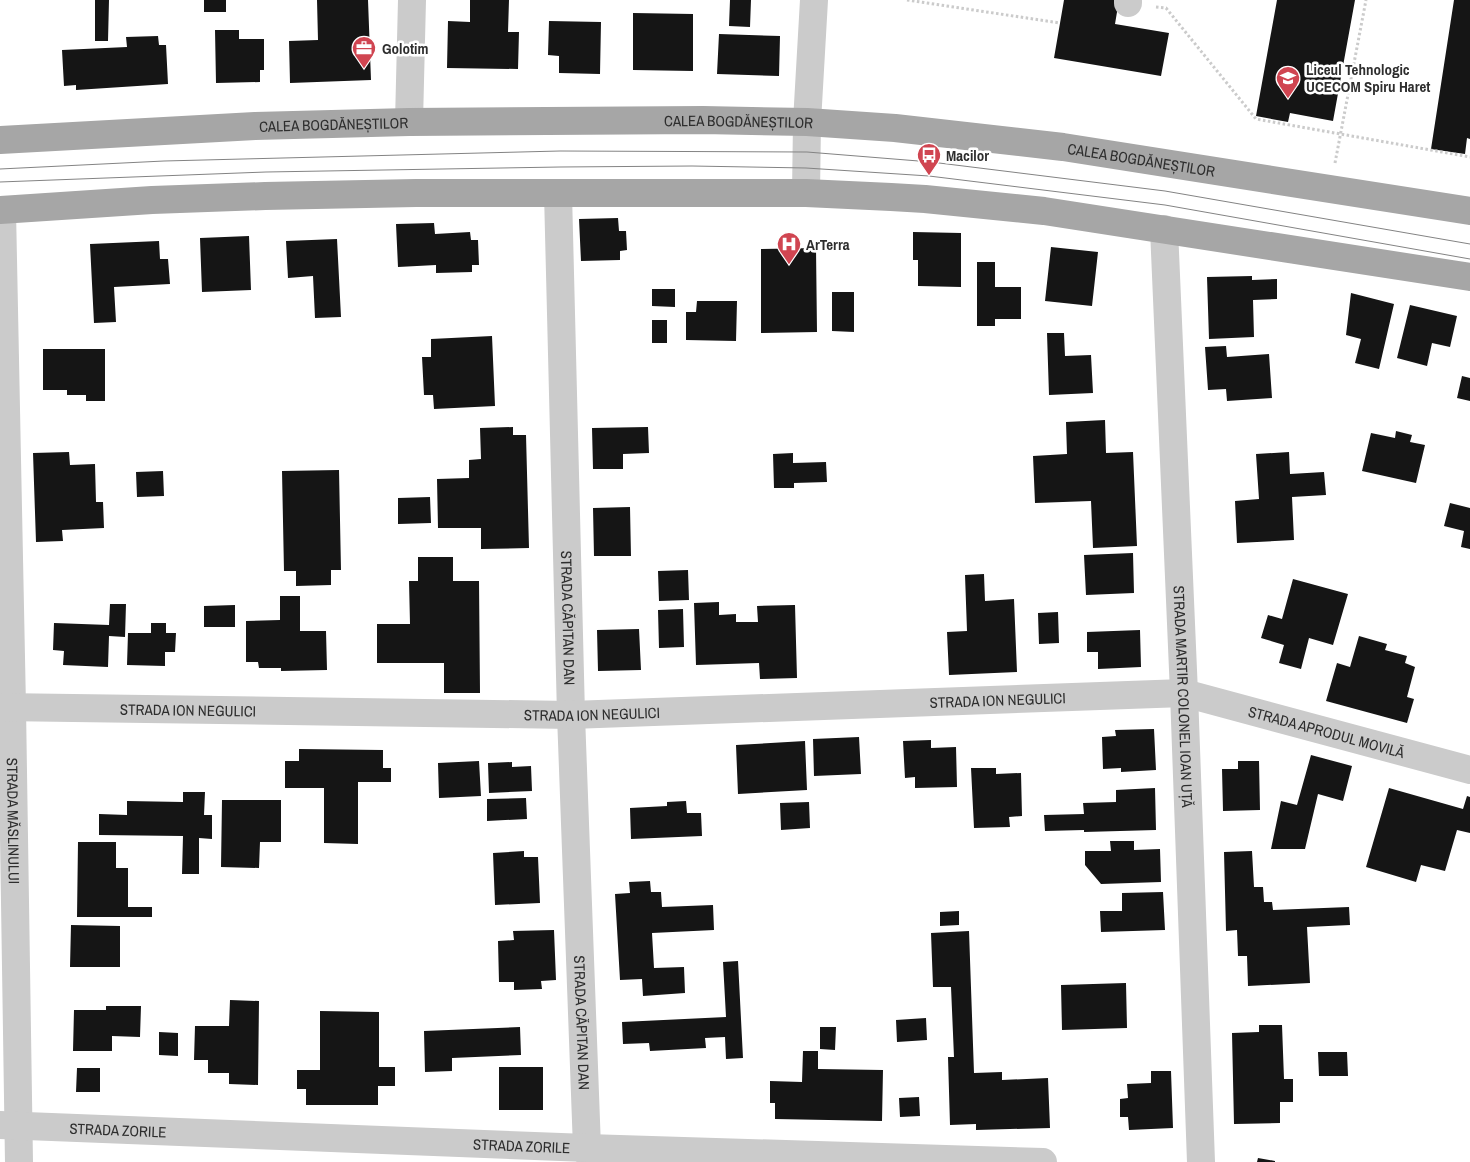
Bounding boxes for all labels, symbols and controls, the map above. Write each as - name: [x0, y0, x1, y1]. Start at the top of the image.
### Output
- office icon: Golotim: [351, 35, 377, 69]
- place label: Golotim: [382, 38, 429, 59]
- place label: Liceul Tehnologic UCECOM Spiru Haret: [1306, 59, 1430, 97]
- school or university icon: Liceul Tehnologic UCECOM Spiru Haret: [1275, 65, 1301, 99]
- street label: CALEA BOGDĂNEȘTILOR: [664, 109, 814, 133]
- street label: CALEA BOGDĂNEȘTILOR: [259, 112, 409, 136]
- street label: CALEA BOGDĂNEȘTILOR: [1066, 137, 1217, 181]
- bus stop icon: Macilor: [916, 142, 942, 176]
- place label: Macilor: [946, 145, 989, 166]
- hospital icon: ArTerra: [776, 231, 802, 265]
- place label: ArTerra: [806, 234, 850, 255]
- street label: STRADA CĂPITAN DAN: [556, 550, 581, 685]
- street label: STRADA MARTIR COLONEL IOAN UȚĂ: [1169, 585, 1199, 809]
- street label: STRADA ION NEGULICI: [929, 687, 1066, 713]
- street label: STRADA ION NEGULICI: [120, 698, 256, 721]
- street label: STRADA APRODUL MOVILĂ: [1246, 700, 1408, 763]
- street label: STRADA ION NEGULICI: [524, 701, 660, 726]
- street label: STRADA MĂSLINULUI: [2, 757, 25, 884]
- street label: STRADA CĂPITAN DAN: [569, 955, 595, 1090]
- street label: STRADA ZORILE: [69, 1117, 167, 1142]
- street label: STRADA ZORILE: [473, 1133, 571, 1158]

